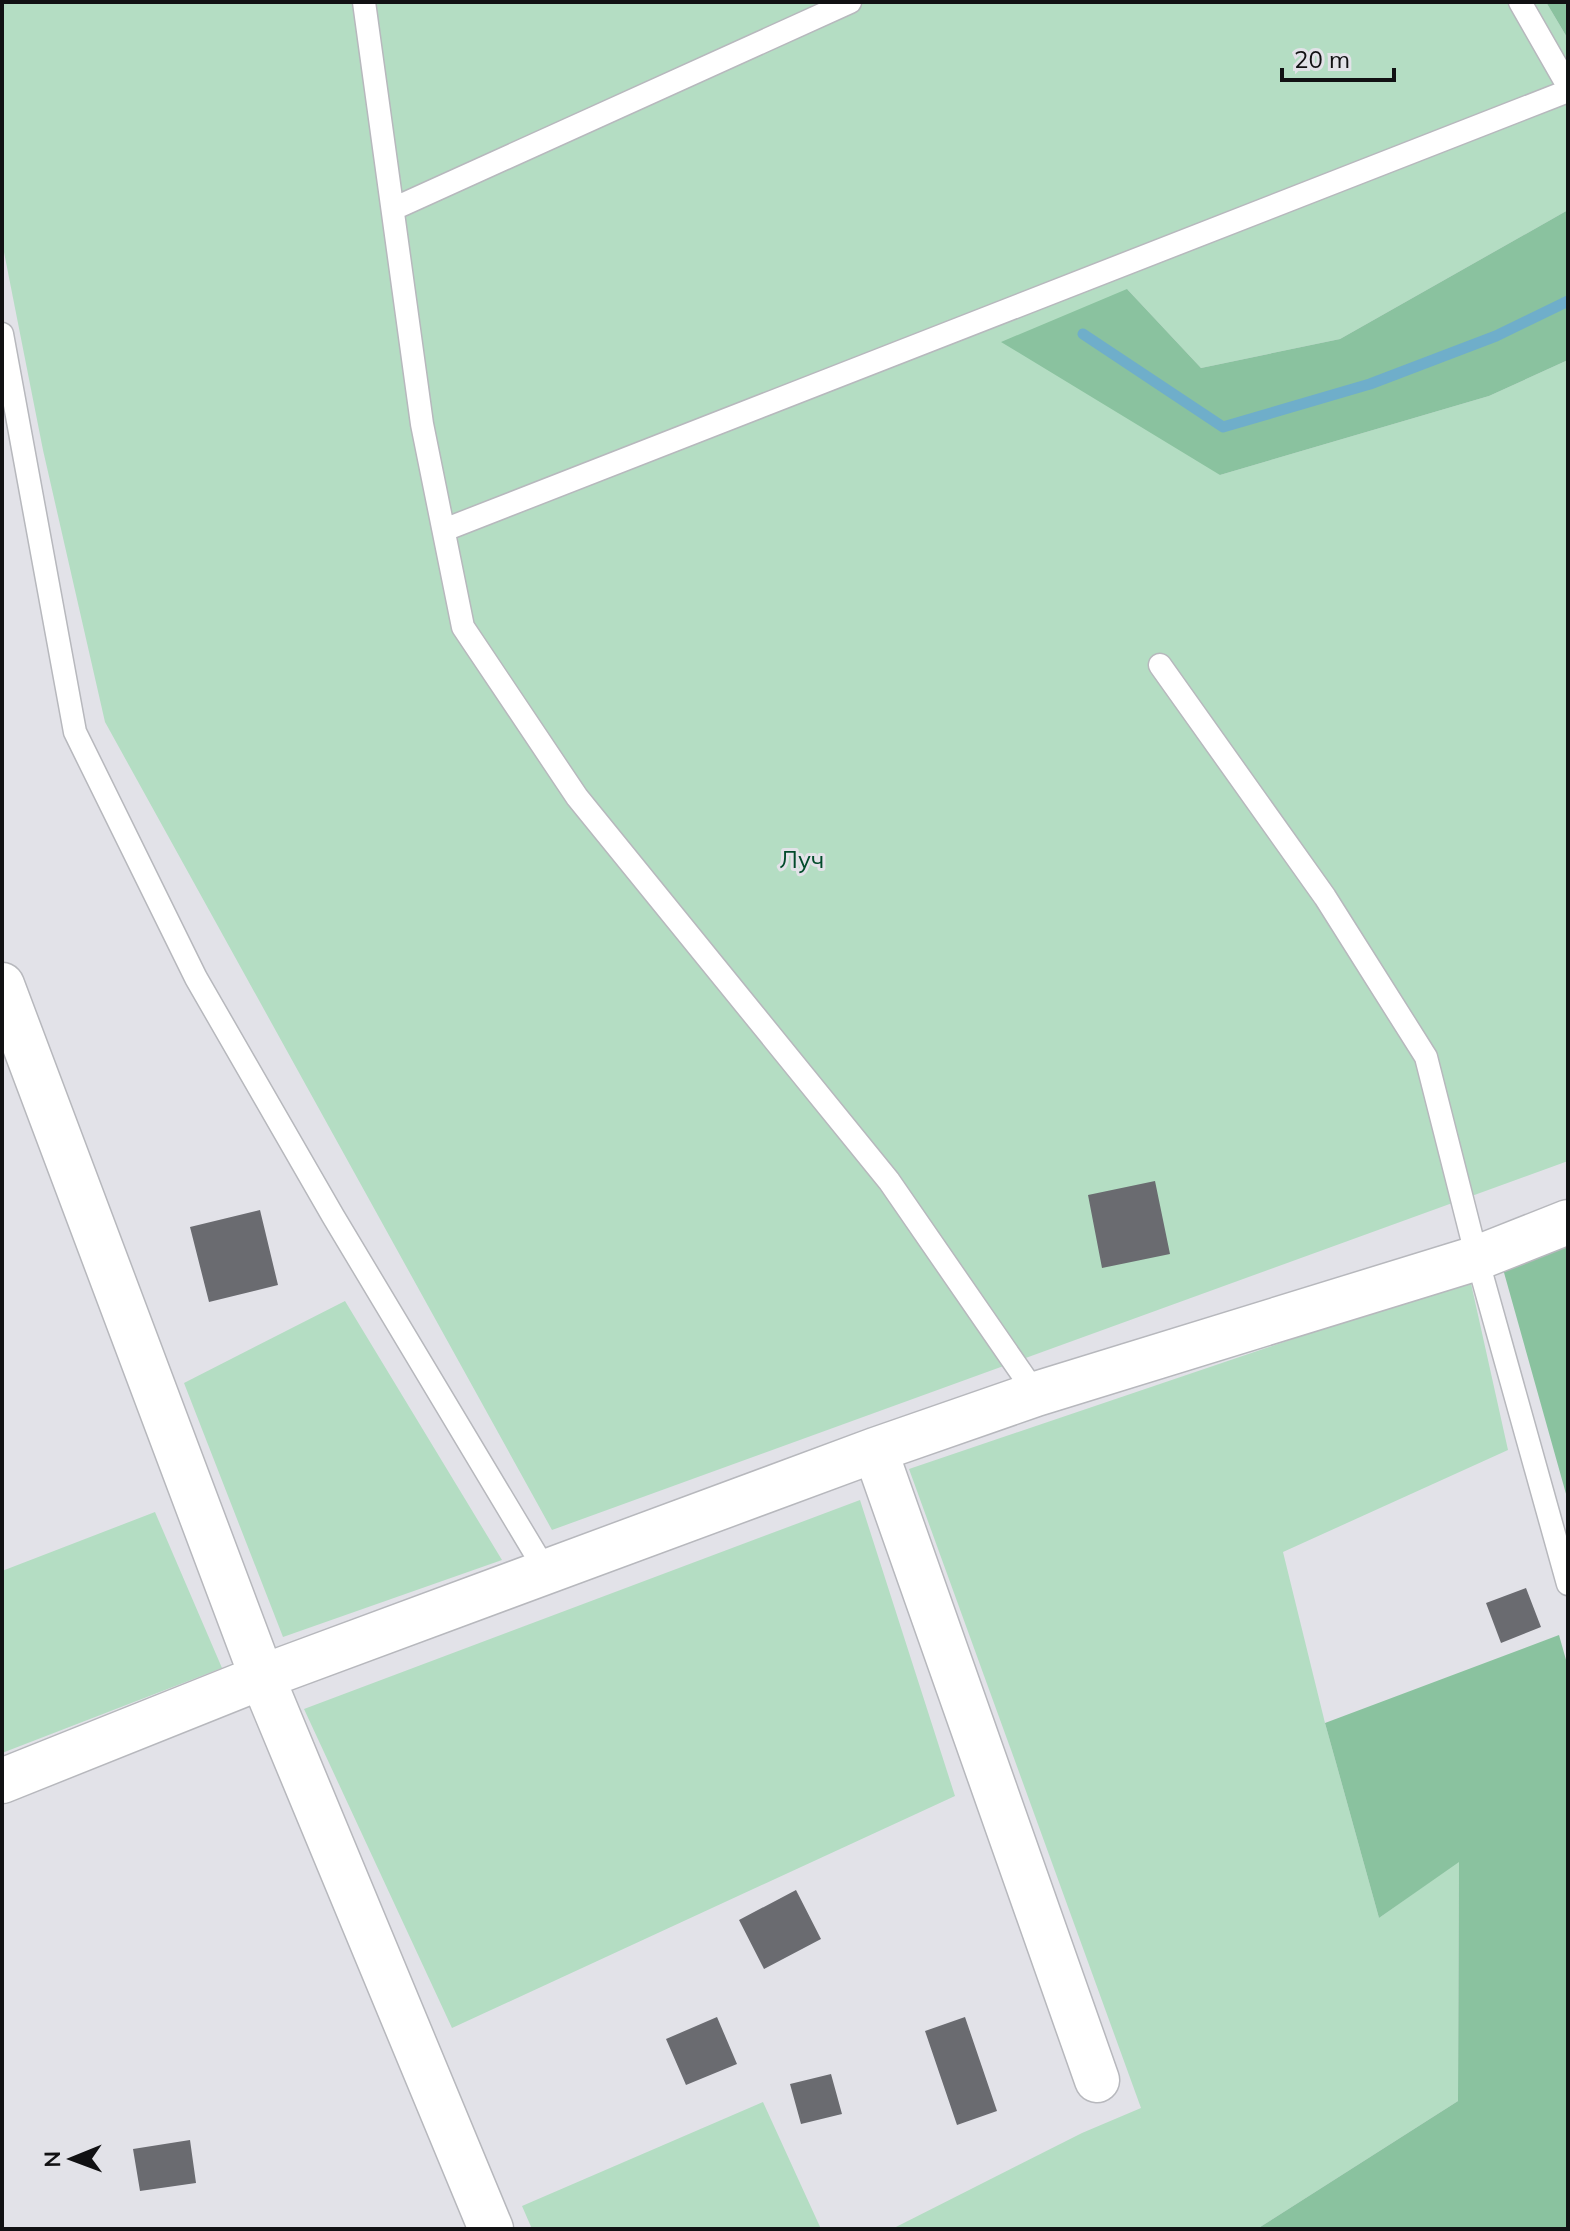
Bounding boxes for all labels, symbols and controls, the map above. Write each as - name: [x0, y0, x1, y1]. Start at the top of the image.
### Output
- scale bar: [1282, 32, 1394, 82]
- text: 20 m: [1294, 44, 1350, 74]
- park label: Луч: [780, 844, 824, 874]
- north arrow: [32, 2119, 112, 2199]
- text: N: [38, 2151, 66, 2168]

